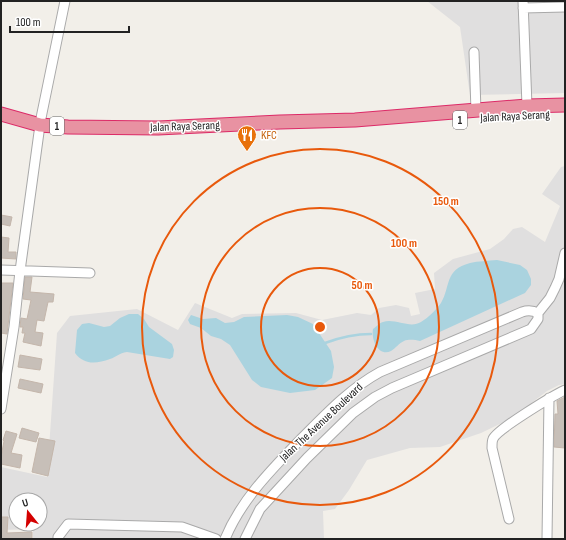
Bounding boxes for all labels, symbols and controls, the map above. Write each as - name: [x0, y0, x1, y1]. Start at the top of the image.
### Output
- scale bar: [10, 8, 129, 34]
- text: 100 m: [16, 15, 41, 30]
- street label: Jalan Raya Serang: [479, 107, 550, 126]
- road number: 1: [453, 111, 467, 129]
- road number: 1: [50, 117, 64, 135]
- street label: Jalan Raya Serang: [149, 118, 220, 135]
- restaurant icon: KFC: [236, 124, 258, 152]
- place label: KFC: [261, 128, 277, 143]
- text: 150 m: [433, 194, 459, 209]
- text: 100 m: [391, 236, 417, 251]
- text: 50 m: [352, 278, 372, 293]
- centre of rings: [313, 320, 327, 334]
- street label: Jalan The Avenue Boulevard: [276, 380, 366, 466]
- north arrow: [8, 492, 48, 532]
- text: U: [21, 496, 30, 510]

